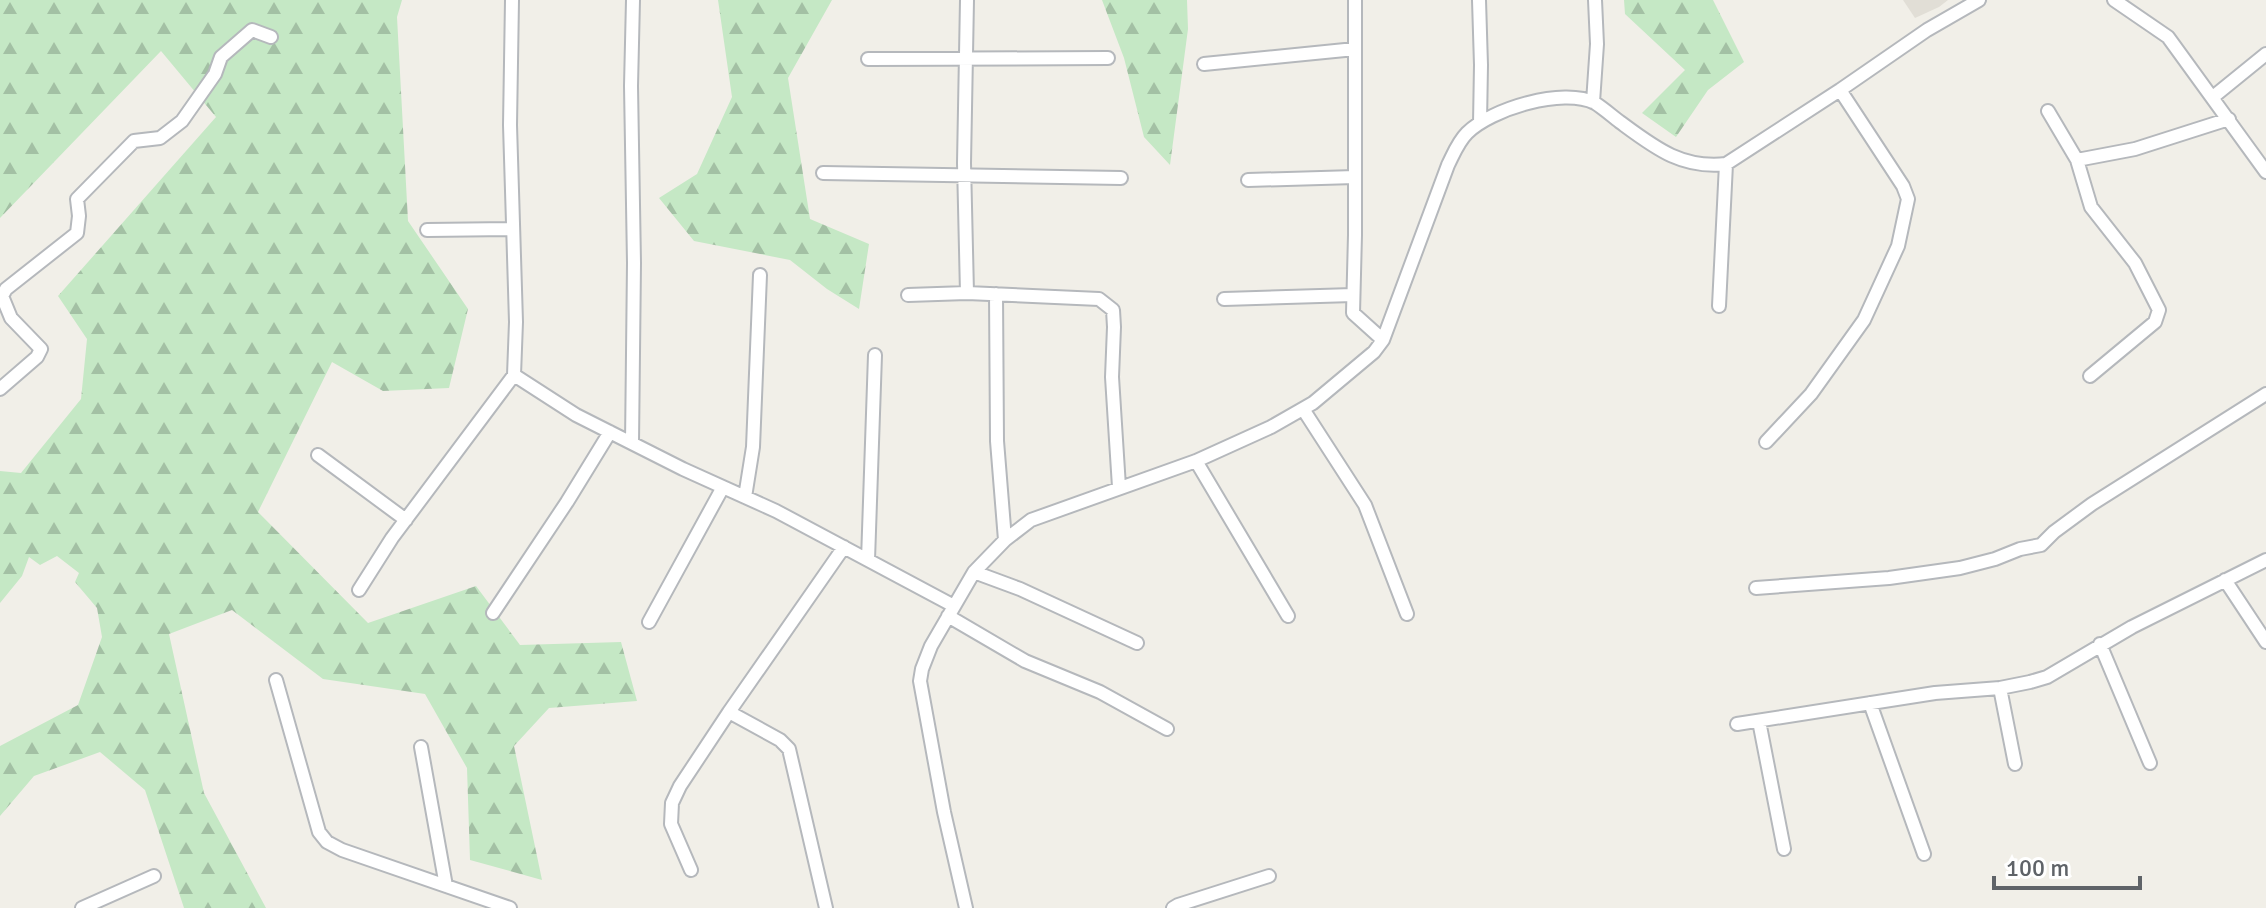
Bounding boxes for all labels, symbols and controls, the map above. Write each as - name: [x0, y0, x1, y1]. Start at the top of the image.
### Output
- scale bar: [1994, 840, 2140, 890]
- text: 100 m: [2006, 853, 2069, 883]

